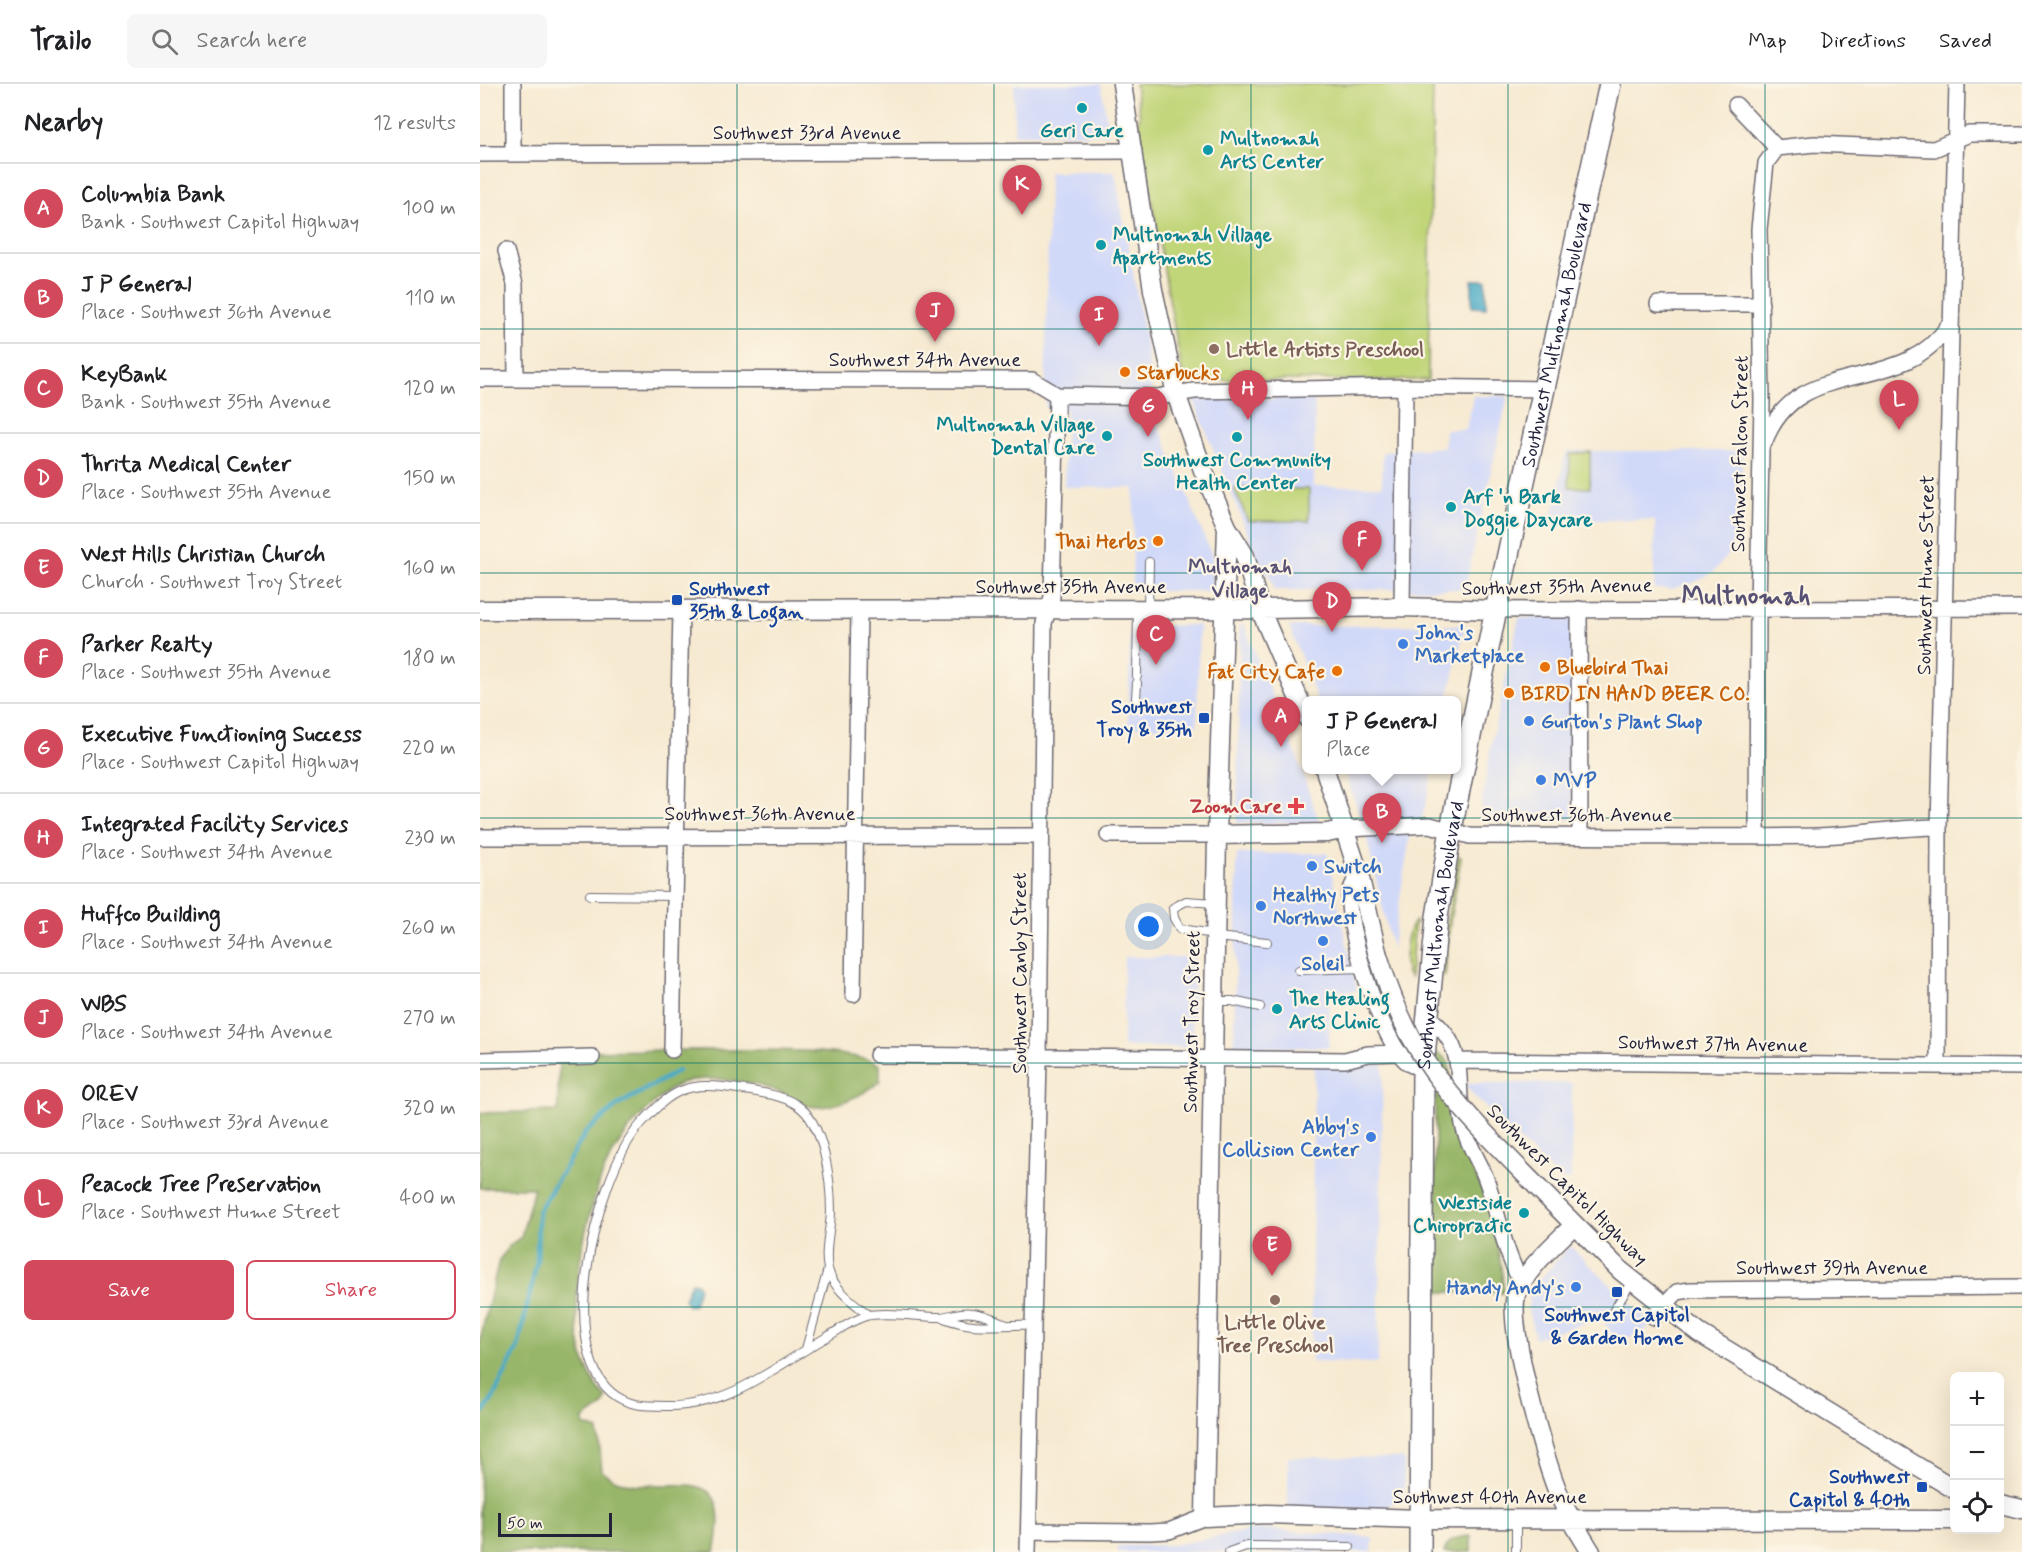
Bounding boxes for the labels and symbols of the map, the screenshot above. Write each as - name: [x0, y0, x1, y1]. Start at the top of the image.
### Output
- marker: Geri Care: [1075, 101, 1089, 115]
- place label: Geri Care: [1040, 118, 1124, 145]
- street label: Southwest 33rd Avenue: [713, 120, 902, 147]
- place label: Multnomah Arts Center: [1220, 126, 1324, 176]
- marker: Multnomah Arts Center: [1201, 143, 1215, 157]
- pin: K: [1002, 166, 1042, 215]
- street label: Southwest Multnomah Boulevard: [1515, 200, 1599, 470]
- place label: Multnomah Village Apartments: [1113, 222, 1272, 273]
- marker: Multnomah Village Apartments: [1094, 238, 1108, 252]
- pin: J: [916, 292, 954, 342]
- pin: I: [1080, 296, 1118, 346]
- place label: Little Artists Preschool: [1226, 337, 1424, 364]
- marker: Little Artists Preschool: [1207, 342, 1221, 356]
- street label: Southwest 34th Avenue: [829, 347, 1021, 374]
- street label: Southwest Falcon Street: [1725, 355, 1756, 553]
- place label: Starbucks: [1137, 360, 1220, 387]
- marker: Starbucks: [1118, 365, 1132, 379]
- pin: H: [1228, 370, 1268, 420]
- pin: L: [1880, 380, 1918, 430]
- pin: G: [1128, 388, 1168, 437]
- place label: Multnomah Village Dental Care: [936, 412, 1096, 462]
- marker: Multnomah Village Dental Care: [1100, 429, 1114, 443]
- marker: Southwest Community Health Center: [1230, 430, 1244, 444]
- place label: Southwest Community Health Center: [1143, 447, 1331, 497]
- street label: Southwest Hume Street: [1911, 475, 1942, 675]
- place label: Arf 'n Bark Doggie Daycare: [1463, 484, 1593, 536]
- marker: Arf 'n Bark Doggie Daycare: [1444, 500, 1458, 514]
- pin: F: [1342, 522, 1382, 571]
- place label: Thai Herbs: [1055, 529, 1146, 556]
- marker: Thai Herbs: [1151, 534, 1165, 548]
- district label: Multnomah Village: [1188, 553, 1292, 605]
- street label: Southwest 35th Avenue: [1461, 572, 1653, 603]
- street label: Southwest 35th Avenue: [976, 574, 1167, 601]
- place label: Southwest 35th & Logan: [689, 576, 804, 628]
- district label: Multnomah: [1682, 580, 1810, 614]
- pin: D: [1312, 582, 1352, 632]
- marker: Southwest 35th & Logan: [670, 593, 684, 607]
- pin: C: [1136, 616, 1176, 665]
- place label: John's Marketplace: [1415, 620, 1524, 670]
- marker: John's Marketplace: [1396, 637, 1410, 651]
- place label: Bluebird Thai: [1557, 655, 1668, 682]
- place label: Fat City Cafe: [1207, 659, 1325, 686]
- marker: Bluebird Thai: [1538, 660, 1552, 674]
- marker: Fat City Cafe: [1330, 664, 1344, 678]
- place label: BIRD IN HAND BEER CO.: [1521, 681, 1750, 708]
- marker: BIRD IN HAND BEER CO.: [1502, 686, 1516, 700]
- place label: Southwest Troy & 35th: [1096, 694, 1192, 744]
- pin: A: [1262, 698, 1300, 747]
- place label: Gurton's Plant Shop: [1541, 709, 1703, 736]
- marker: Southwest Troy & 35th: [1197, 711, 1211, 725]
- marker: Gurton's Plant Shop: [1522, 714, 1536, 728]
- place label: MVP: [1553, 768, 1597, 795]
- marker: MVP: [1534, 773, 1548, 787]
- place label: ZoomCare: [1189, 794, 1282, 821]
- pin: B: [1362, 794, 1402, 843]
- marker: ZoomCare: [1287, 797, 1305, 815]
- street label: Southwest Multnomah Boulevard: [1411, 799, 1471, 1071]
- street label: Southwest 36th Avenue: [664, 801, 856, 828]
- street label: Southwest 36th Avenue: [1481, 802, 1673, 829]
- place label: Switch: [1324, 854, 1382, 881]
- marker: Switch: [1305, 859, 1319, 873]
- street label: Southwest Canby Street: [1007, 872, 1034, 1074]
- place label: Healthy Pets Northwest: [1273, 882, 1379, 932]
- marker: Healthy Pets Northwest: [1254, 899, 1268, 913]
- your location: [1134, 912, 1163, 941]
- street label: Southwest Troy Street: [1177, 931, 1208, 1114]
- marker: Soleil: [1316, 934, 1330, 948]
- place label: Soleil: [1301, 951, 1345, 978]
- place label: The Healing Arts Clinic: [1289, 986, 1390, 1036]
- marker: The Healing Arts Clinic: [1270, 1002, 1284, 1016]
- street label: Southwest 37th Avenue: [1618, 1029, 1809, 1060]
- street label: Southwest Capitol Highway: [1479, 1098, 1654, 1273]
- place label: Abby's Collision Center: [1222, 1114, 1360, 1164]
- marker: Abby's Collision Center: [1364, 1130, 1378, 1144]
- place label: Westside Chiropractic: [1413, 1190, 1512, 1240]
- marker: Westside Chiropractic: [1517, 1206, 1531, 1220]
- pin: E: [1252, 1226, 1292, 1276]
- street label: Southwest 39th Avenue: [1736, 1255, 1928, 1282]
- place label: Handy Andy's: [1447, 1275, 1564, 1302]
- marker: Handy Andy's: [1569, 1280, 1583, 1294]
- marker: Southwest Capitol & Garden Home: [1610, 1285, 1624, 1299]
- marker: Little Olive Tree Preschool: [1268, 1293, 1282, 1307]
- place label: Southwest Capitol & Garden Home: [1544, 1302, 1690, 1352]
- place label: Little Olive Tree Preschool: [1216, 1310, 1334, 1360]
- place label: Southwest Capitol & 40th: [1789, 1464, 1910, 1514]
- marker: Southwest Capitol & 40th: [1915, 1480, 1929, 1494]
- street label: Southwest 40th Avenue: [1393, 1484, 1587, 1511]
- scale bar: [498, 1510, 612, 1538]

